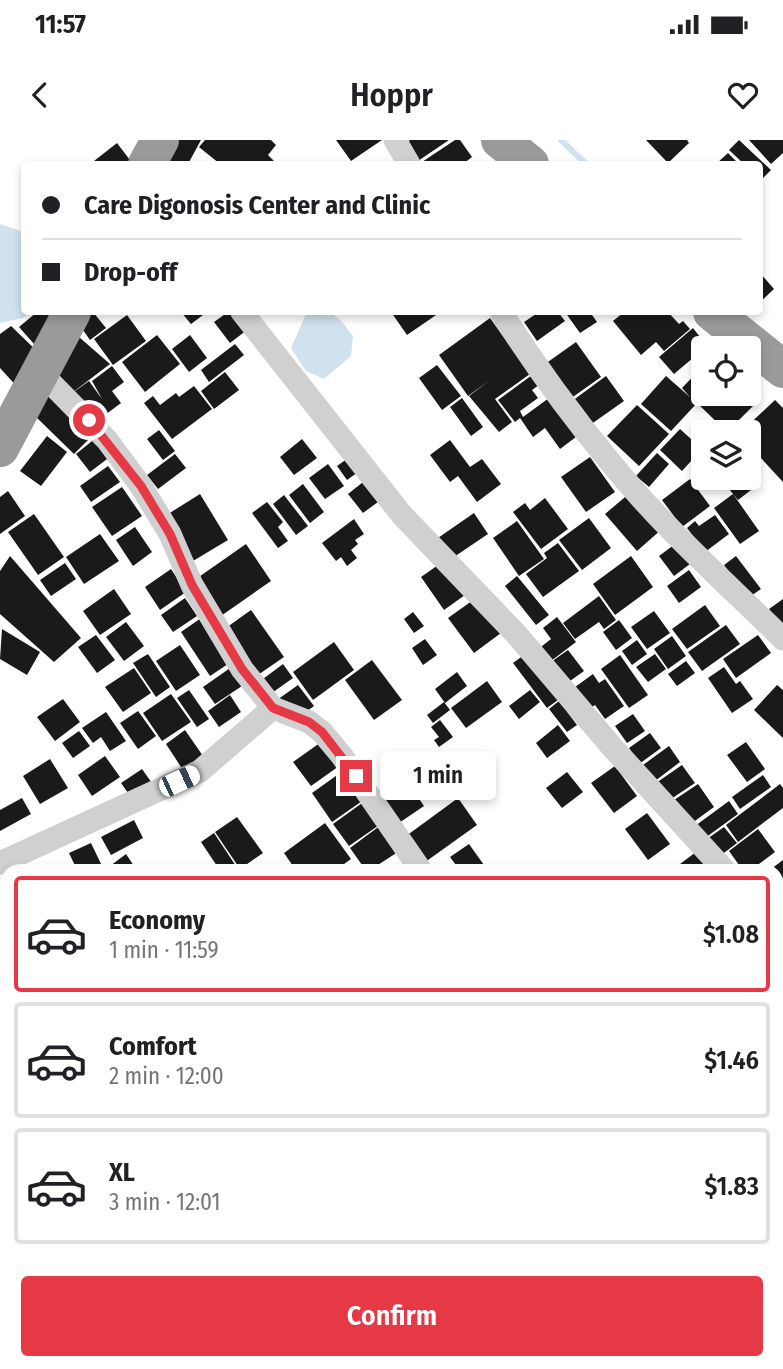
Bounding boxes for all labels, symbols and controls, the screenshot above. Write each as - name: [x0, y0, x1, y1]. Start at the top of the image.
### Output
- text: 11:57: [35, 9, 86, 40]
- icon: back: [21, 76, 59, 114]
- text: Hoppr: [350, 76, 433, 114]
- icon: heart: [724, 76, 762, 114]
- text: Care Digonosis Center and Clinic: [84, 190, 430, 221]
- text: Drop-off: [84, 257, 177, 288]
- map controls: [691, 336, 761, 490]
- button: locate: [691, 336, 761, 406]
- route start: [73, 404, 105, 436]
- button: layers: [691, 420, 761, 490]
- callout: 1 min: [380, 752, 496, 800]
- route end: [340, 760, 372, 792]
- text: 1 min: [413, 761, 463, 789]
- car: [156, 763, 203, 799]
- icon: car: [25, 903, 88, 966]
- text: Economy: [109, 905, 205, 936]
- text: $1.08: [703, 919, 759, 950]
- text: 1 min · 11:59: [109, 936, 219, 964]
- icon: car: [25, 1029, 88, 1092]
- text: Comfort: [109, 1031, 197, 1062]
- text: $1.46: [704, 1045, 759, 1076]
- text: 2 min · 12:00: [109, 1062, 224, 1090]
- icon: car: [25, 1155, 88, 1218]
- text: XL: [109, 1157, 135, 1188]
- text: $1.83: [705, 1171, 759, 1202]
- text: 3 min · 12:01: [109, 1188, 220, 1216]
- button: Confirm: [21, 1276, 763, 1356]

